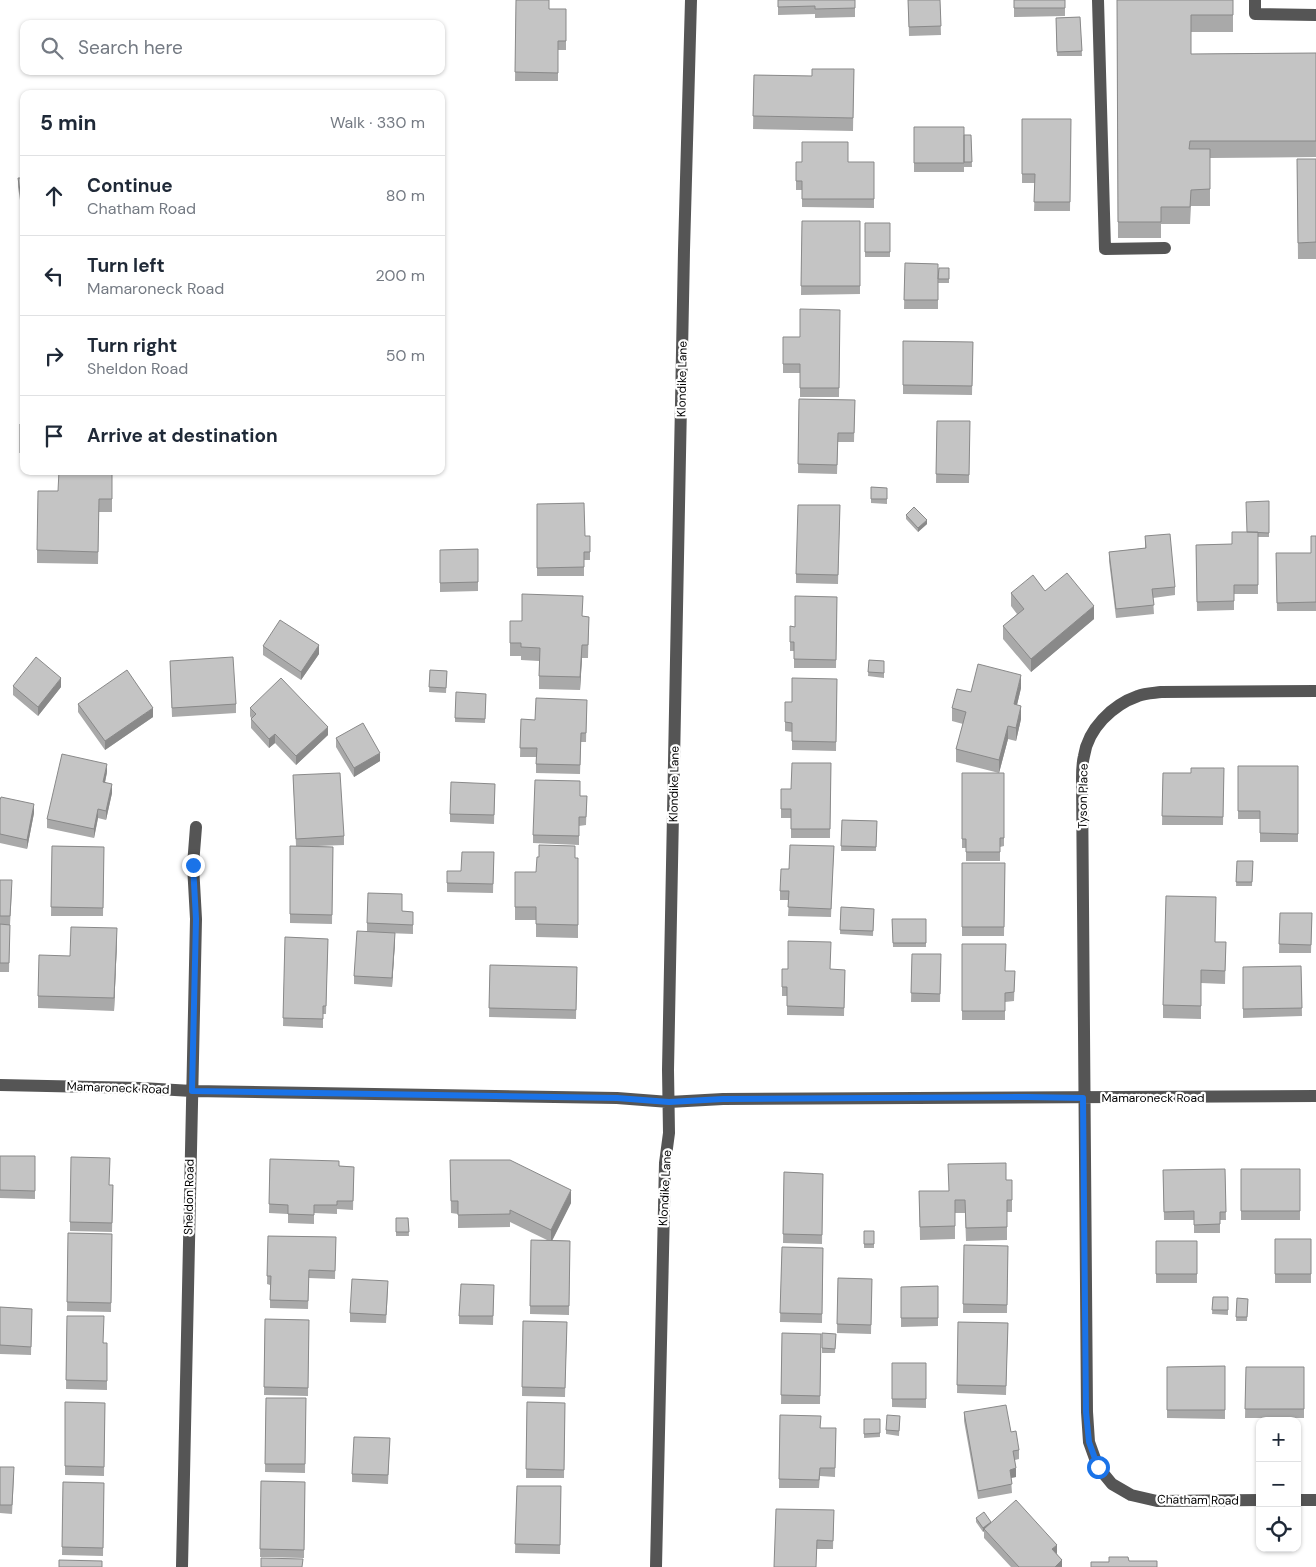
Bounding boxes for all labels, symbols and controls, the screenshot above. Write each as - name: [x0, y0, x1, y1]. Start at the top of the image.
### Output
- search box: [20, 20, 445, 75]
- icon: search: [38, 34, 66, 62]
- text: Search here: [78, 35, 183, 60]
- text: 5 min: [40, 109, 96, 137]
- text: Walk · 330 m: [330, 112, 425, 133]
- text: Continue: [87, 173, 173, 198]
- icon: ahead: [40, 182, 68, 210]
- text: 80 m: [386, 185, 425, 206]
- text: Chatham Road: [87, 198, 196, 219]
- text: Turn left: [87, 253, 165, 278]
- icon: left: [40, 262, 68, 290]
- text: 200 m: [376, 265, 425, 286]
- text: Mamaroneck Road: [87, 278, 224, 299]
- text: Turn right: [87, 333, 177, 358]
- street label: Klondike Lane: [673, 341, 691, 417]
- icon: right: [40, 342, 68, 370]
- text: 50 m: [386, 345, 425, 366]
- text: Sheldon Road: [87, 358, 188, 379]
- icon: arrive: [40, 422, 68, 450]
- text: Arrive at destination: [87, 423, 278, 448]
- street label: Klondike Lane: [665, 746, 683, 822]
- street label: Tyson Place: [1074, 763, 1092, 829]
- route end: [182, 854, 205, 877]
- street label: Mamaroneck Road: [66, 1078, 170, 1098]
- street label: Mamaroneck Road: [1102, 1090, 1204, 1106]
- street label: Klondike Lane: [655, 1149, 675, 1227]
- street label: Sheldon Road: [180, 1159, 198, 1235]
- map controls: [1256, 1417, 1301, 1552]
- button: +: [1256, 1417, 1301, 1462]
- route start: [1087, 1456, 1110, 1479]
- button: −: [1256, 1462, 1301, 1507]
- street label: Chatham Road: [1157, 1491, 1239, 1509]
- button: locate: [1256, 1507, 1301, 1552]

